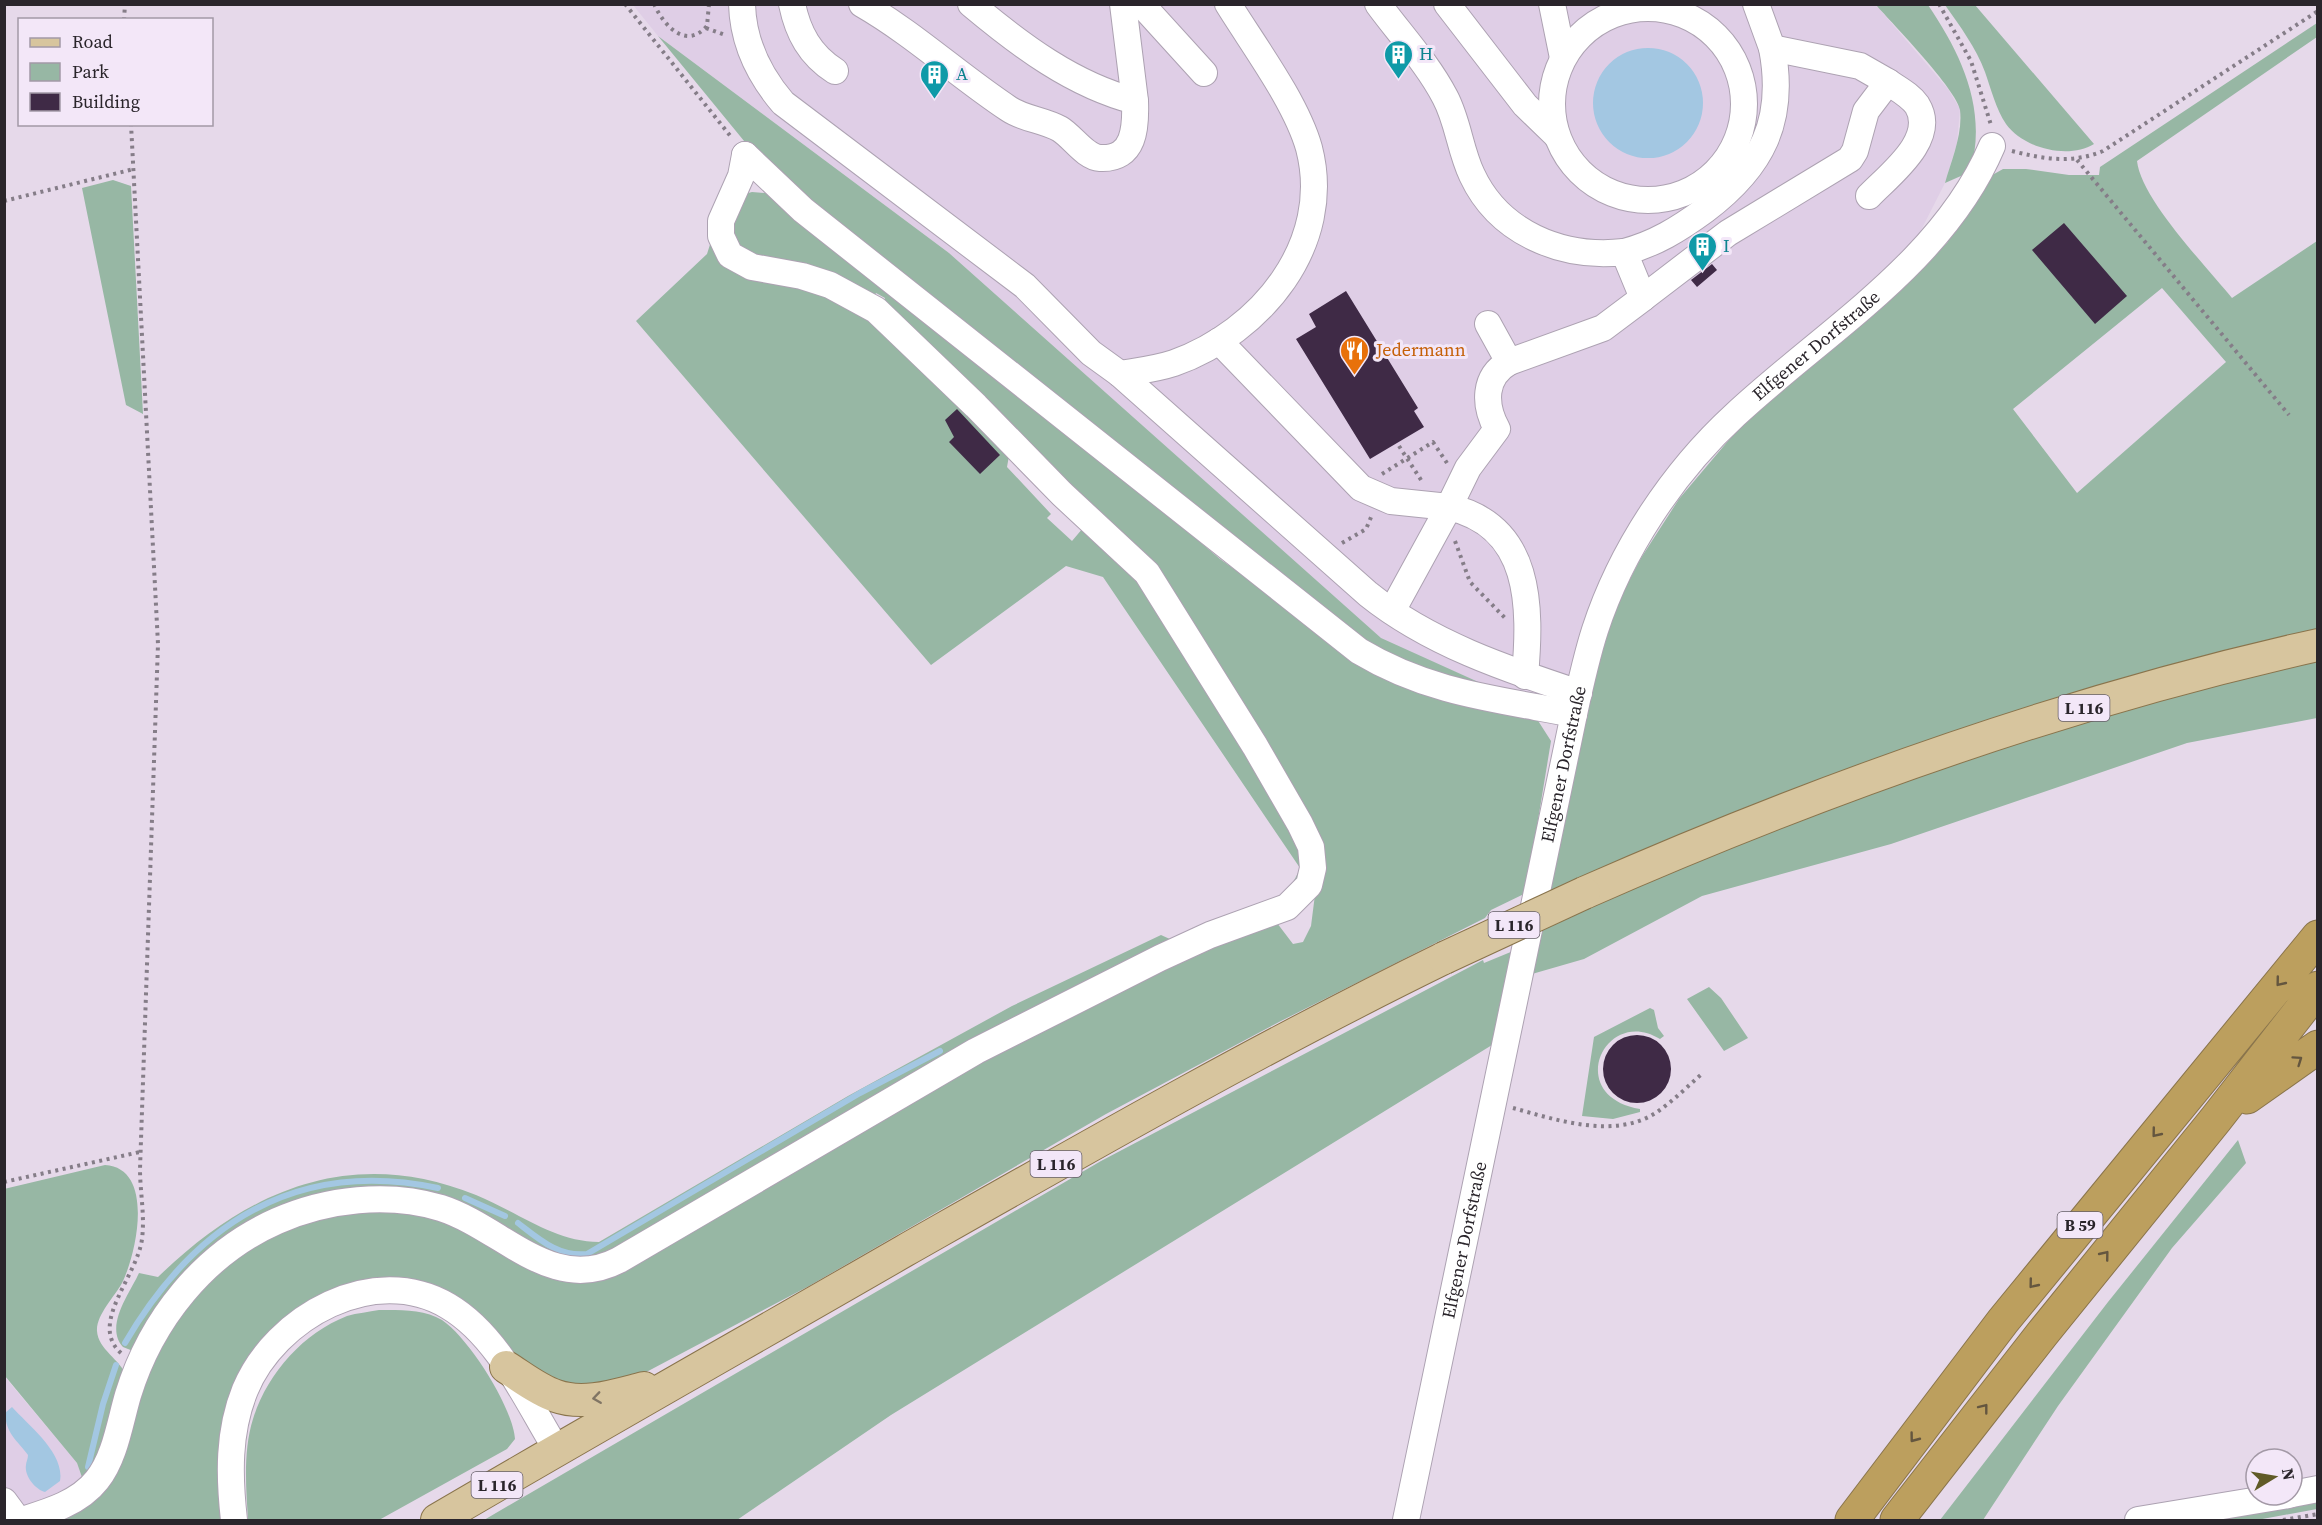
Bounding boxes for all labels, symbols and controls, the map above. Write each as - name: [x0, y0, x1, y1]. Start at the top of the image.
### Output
- legend: [18, 18, 213, 126]
- text: Road: [72, 29, 113, 54]
- building icon: H: [1382, 38, 1414, 80]
- place label: H: [1419, 41, 1433, 66]
- building icon: A: [919, 58, 951, 100]
- text: Park: [72, 59, 109, 84]
- place label: A: [956, 61, 968, 86]
- text: Building: [72, 89, 140, 114]
- building icon: I: [1686, 230, 1718, 272]
- place label: I: [1723, 233, 1730, 258]
- street label: Elfgener Dorfstraße: [1746, 284, 1885, 406]
- restaurant icon: Jedermann: [1339, 334, 1371, 376]
- place label: Jedermann: [1375, 337, 1466, 362]
- street label: Elfgener Dorfstraße: [1535, 683, 1592, 845]
- road number: L 116: [2058, 695, 2110, 721]
- road number: L 116: [1488, 912, 1540, 938]
- one-way arrow: [2277, 975, 2288, 986]
- one-way arrow: [2291, 1056, 2302, 1067]
- one-way arrow: [2153, 1126, 2164, 1137]
- road number: L 116: [1030, 1151, 1082, 1177]
- street label: Elfgener Dorfstraße: [1435, 1159, 1492, 1321]
- road number: B 59: [2058, 1212, 2102, 1238]
- one-way arrow: [2098, 1251, 2109, 1262]
- one-way arrow: [2030, 1277, 2041, 1288]
- one-way arrow: [592, 1392, 601, 1404]
- one-way arrow: [1976, 1403, 1987, 1414]
- one-way arrow: [1910, 1431, 1921, 1442]
- north arrow: [2244, 1447, 2304, 1507]
- text: N: [2277, 1466, 2301, 1482]
- road number: L 116: [472, 1472, 522, 1498]

